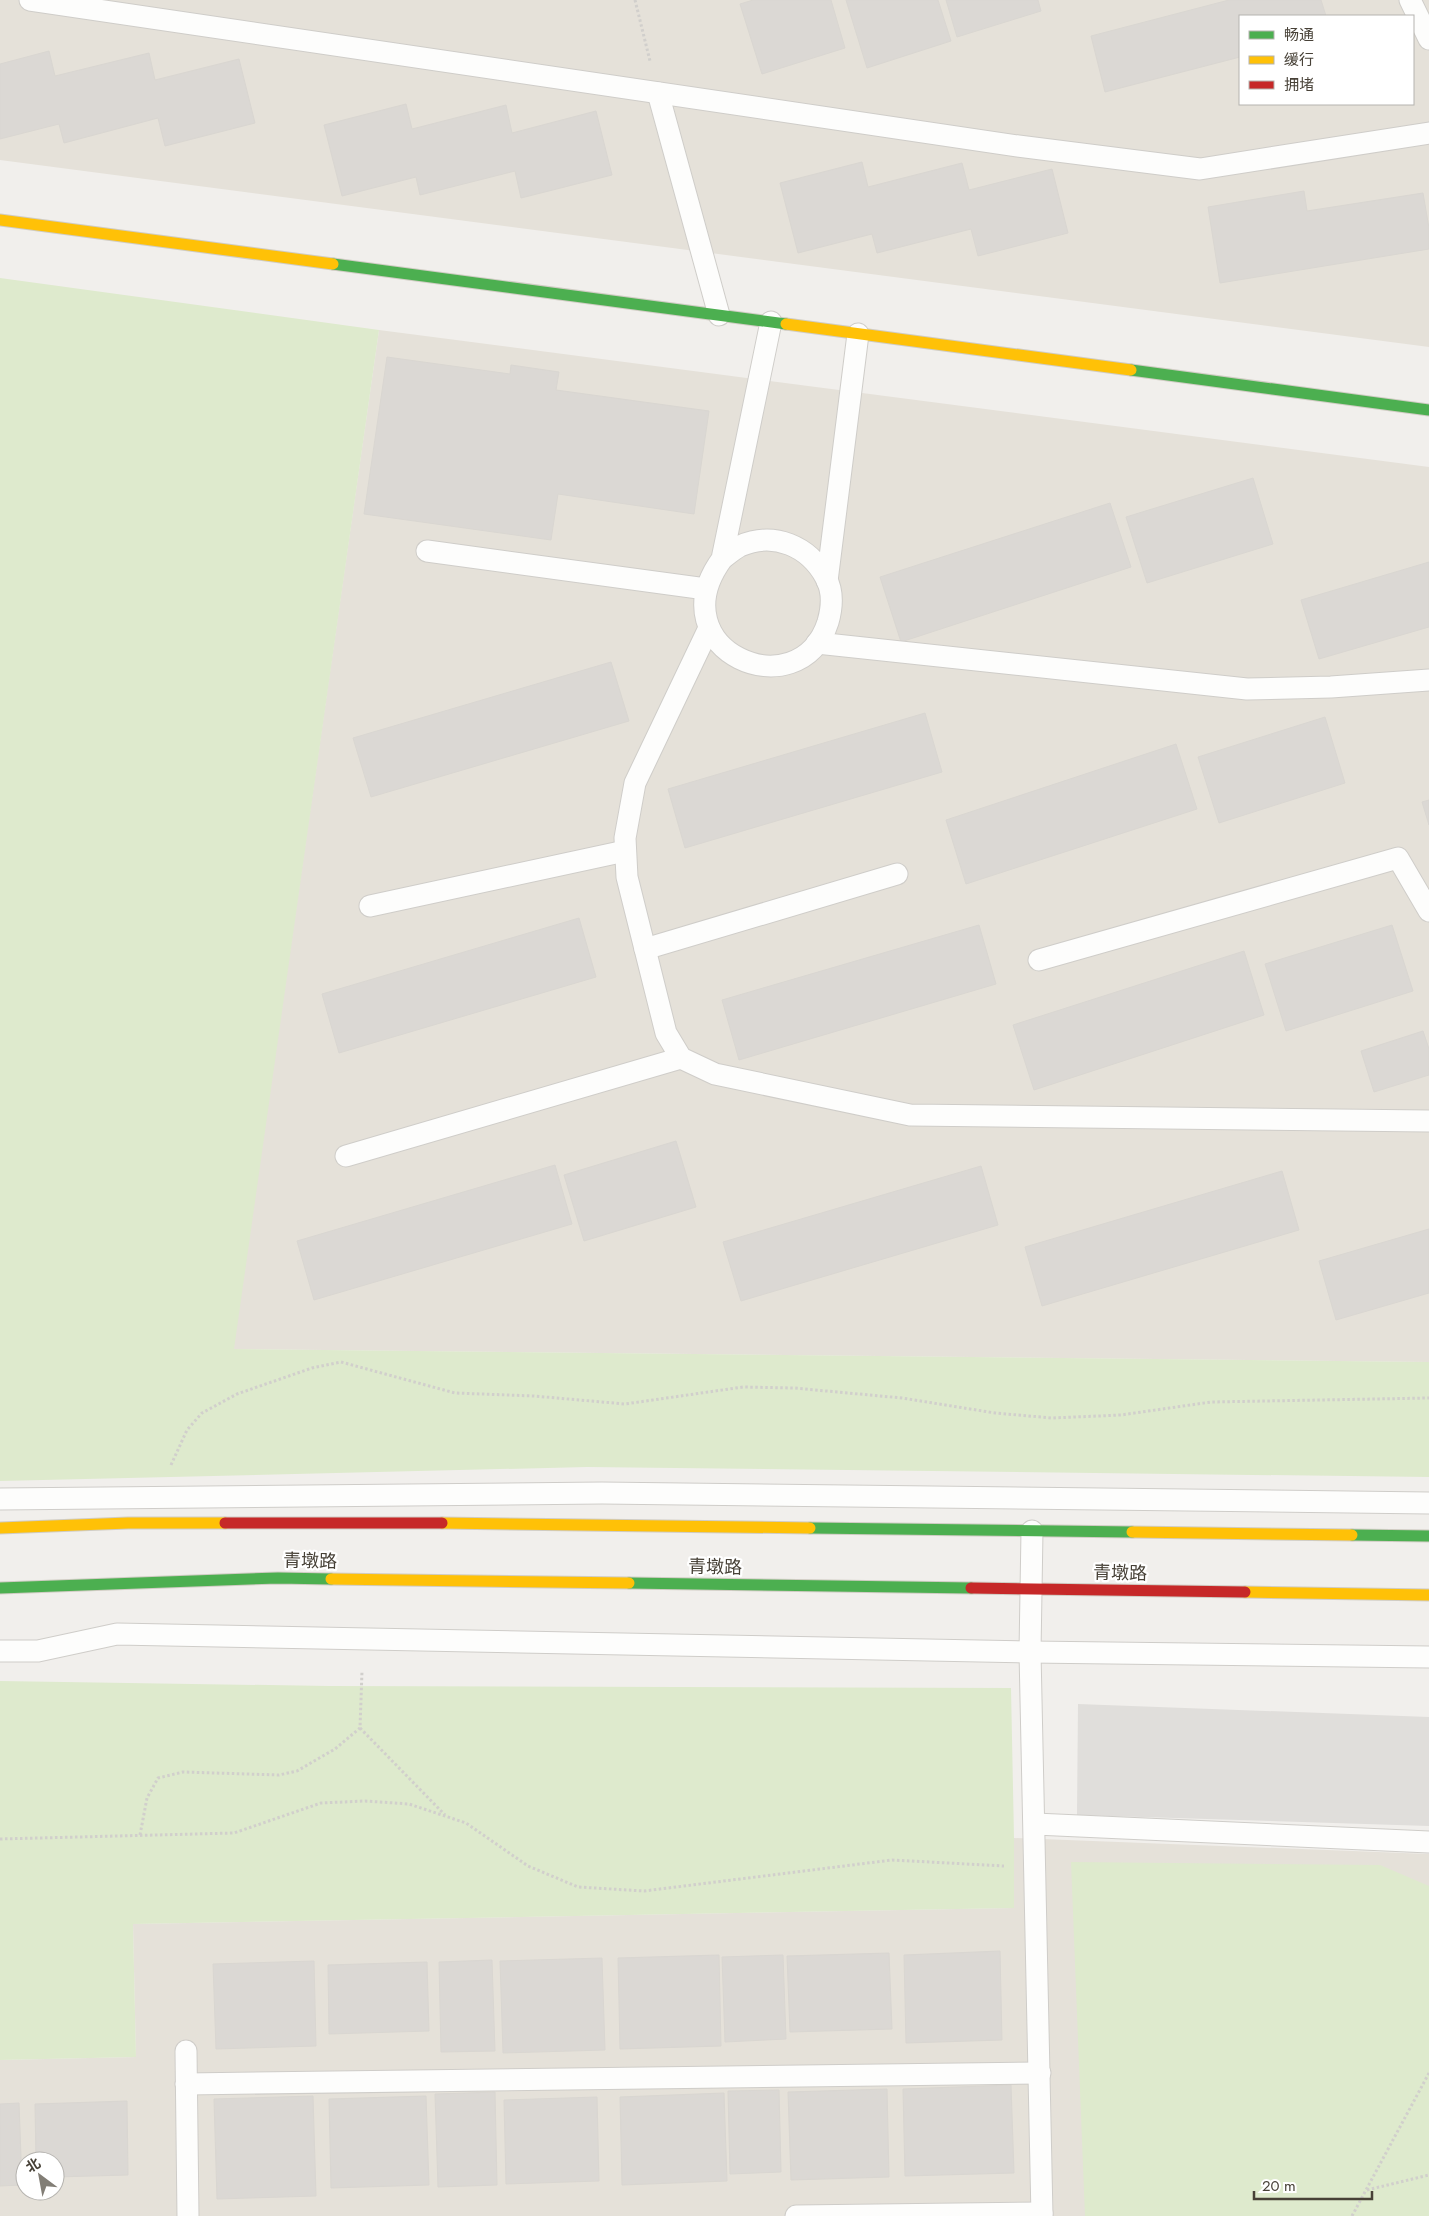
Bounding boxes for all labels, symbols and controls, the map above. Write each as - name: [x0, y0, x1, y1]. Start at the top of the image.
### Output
- legend: [1239, 15, 1414, 105]
- text: 畅通: [1284, 24, 1314, 46]
- text: 缓行: [1284, 49, 1314, 71]
- text: 拥堵: [1284, 74, 1314, 96]
- street label: 青墩路: [283, 1548, 337, 1574]
- street label: 青墩路: [688, 1554, 742, 1580]
- street label: 青墩路: [1093, 1560, 1147, 1586]
- north arrow: [15, 2151, 65, 2201]
- text: 北: [22, 2153, 44, 2177]
- scale bar: [1254, 2168, 1372, 2200]
- text: 20 m: [1262, 2175, 1296, 2197]

